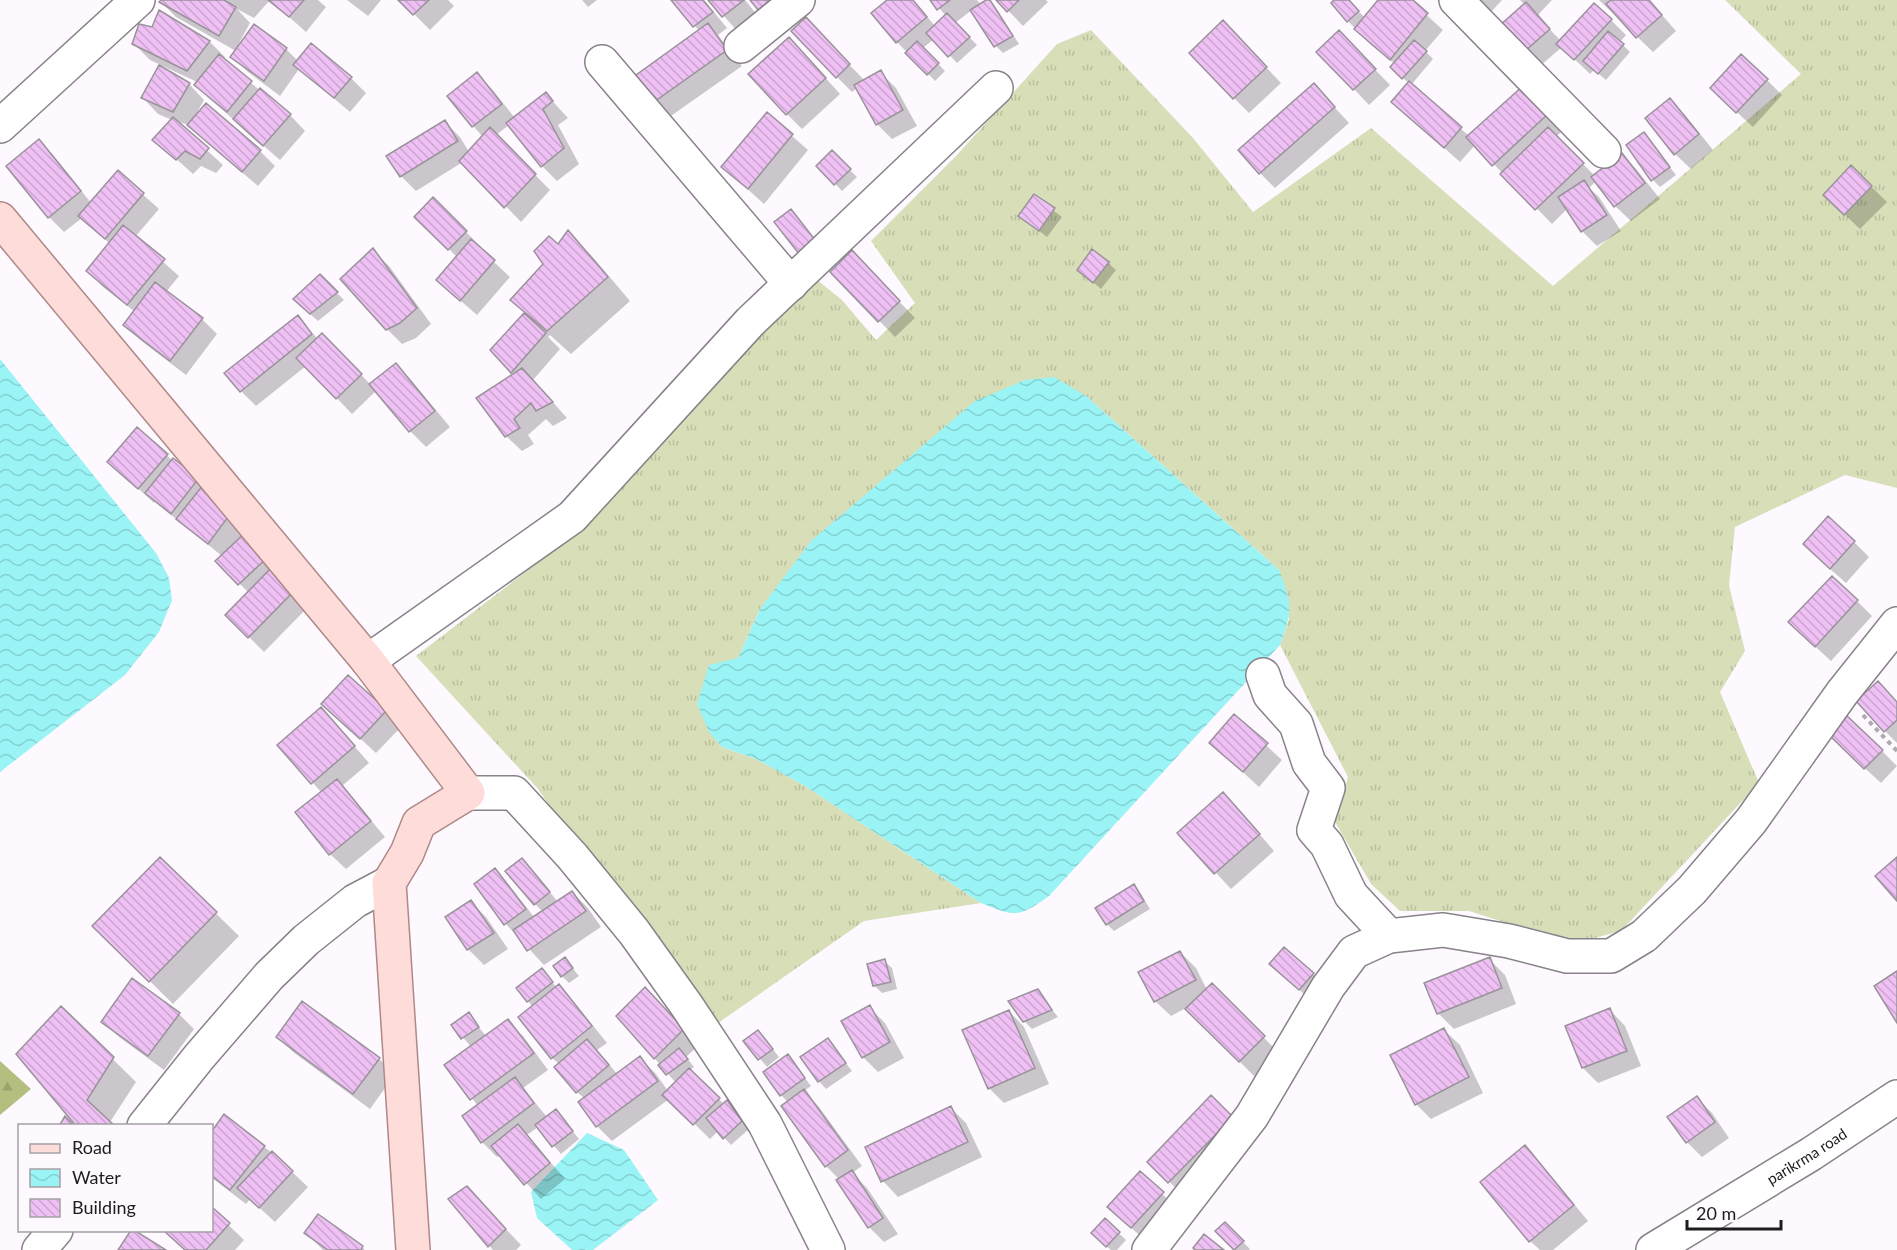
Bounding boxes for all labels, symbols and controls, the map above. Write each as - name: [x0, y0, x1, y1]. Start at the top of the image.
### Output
- legend: [18, 1124, 213, 1232]
- street label: parikrma road: [1763, 1124, 1850, 1188]
- text: Road: [72, 1136, 112, 1158]
- text: Water: [72, 1166, 121, 1188]
- scale bar: [1687, 1193, 1782, 1231]
- text: Building: [72, 1196, 136, 1218]
- text: 20 m: [1696, 1202, 1736, 1224]

